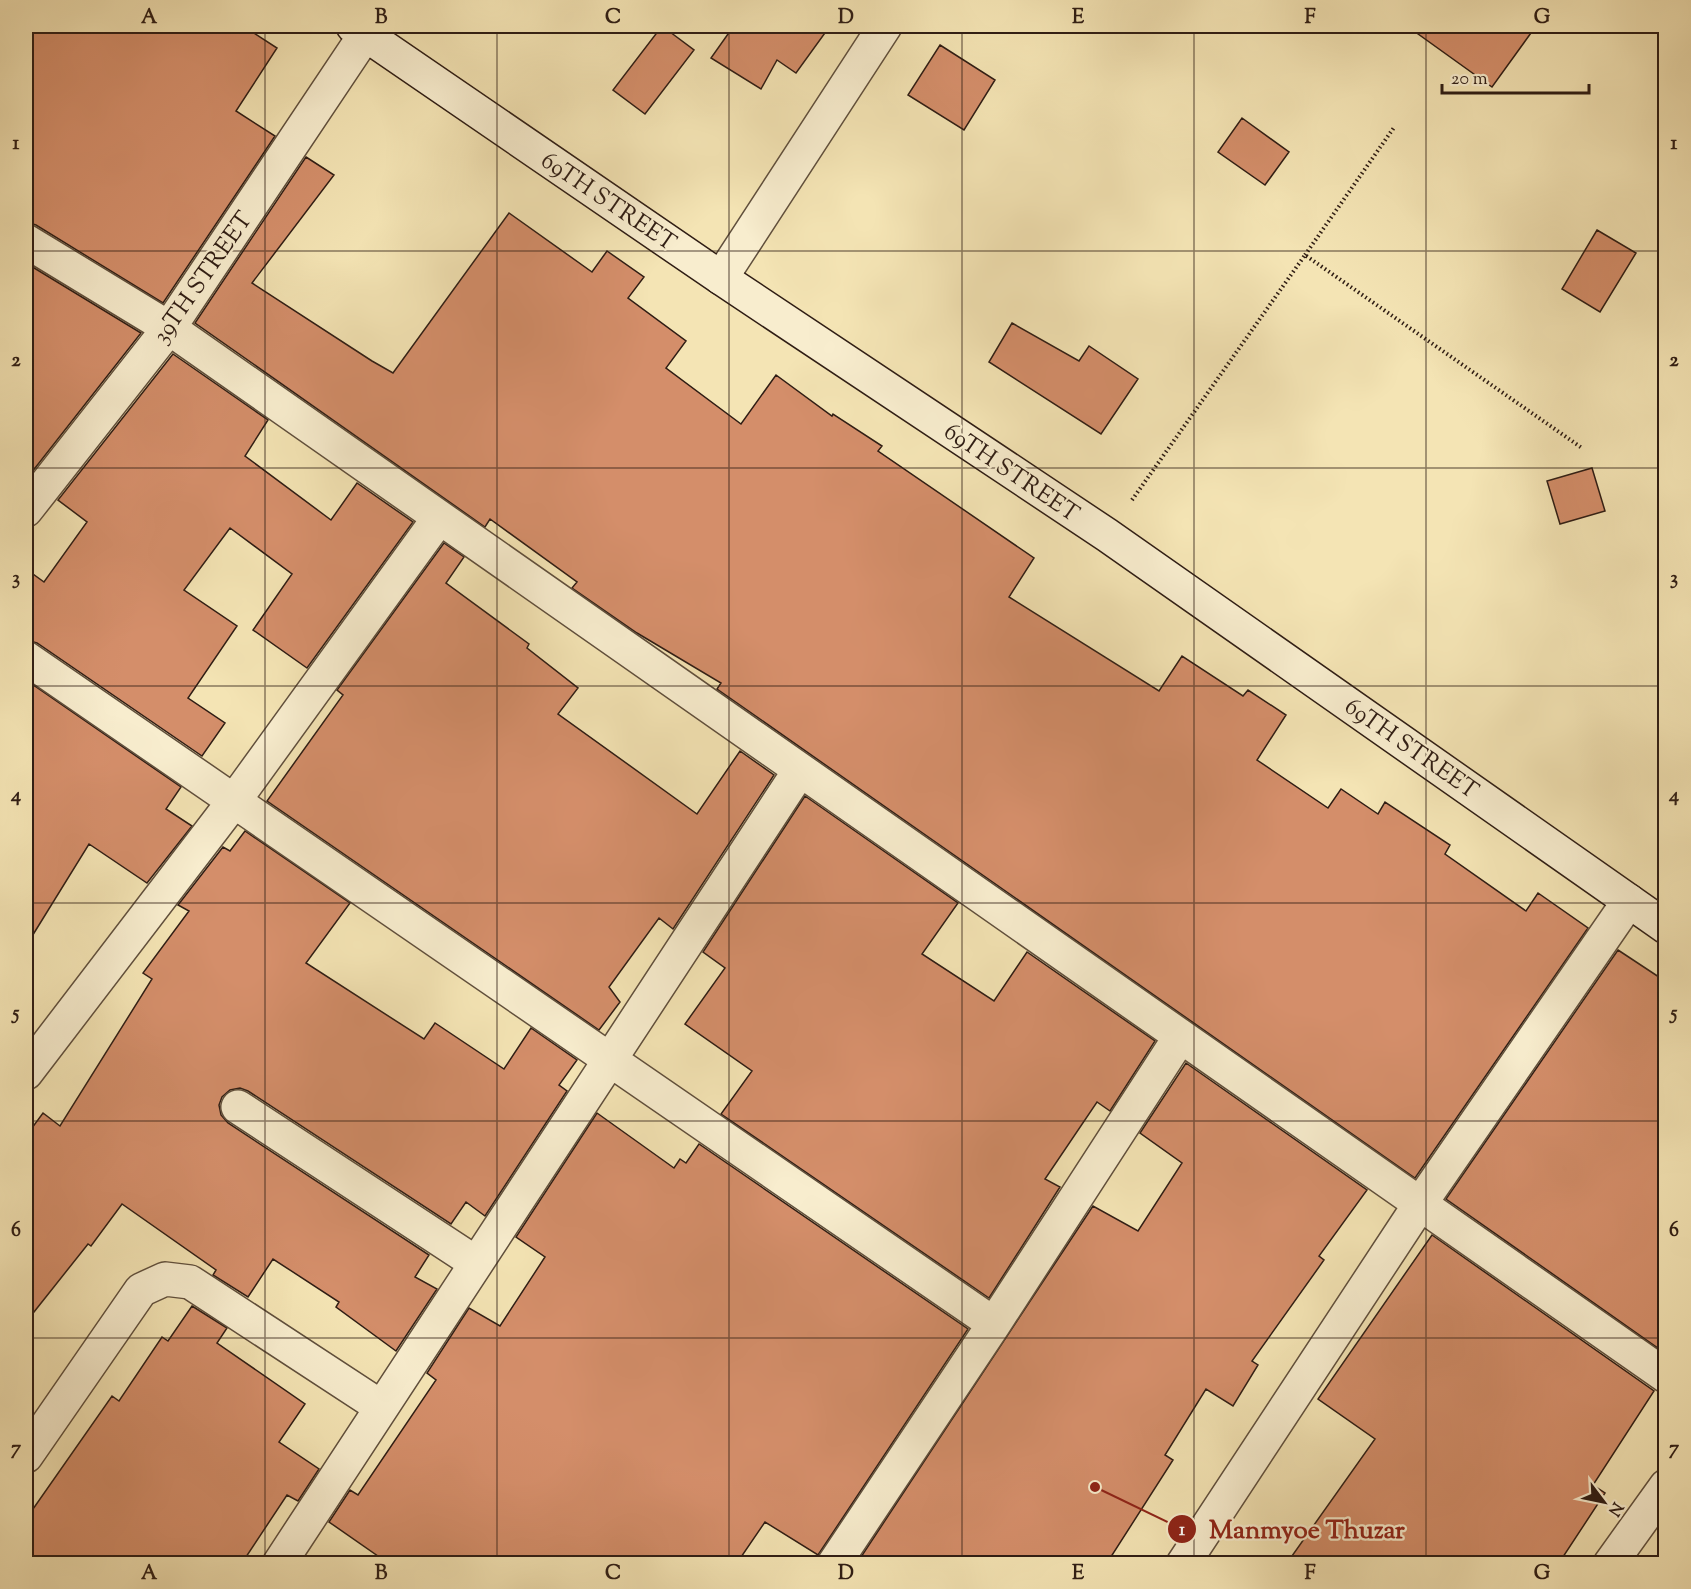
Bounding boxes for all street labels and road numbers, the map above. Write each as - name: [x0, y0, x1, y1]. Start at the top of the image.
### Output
- street label: 69TH STREET: [533, 145, 682, 261]
- street label: 39TH STREET: [145, 205, 262, 351]
- street label: 69TH STREET: [936, 416, 1085, 532]
- street label: 69TH STREET: [1337, 691, 1485, 809]

